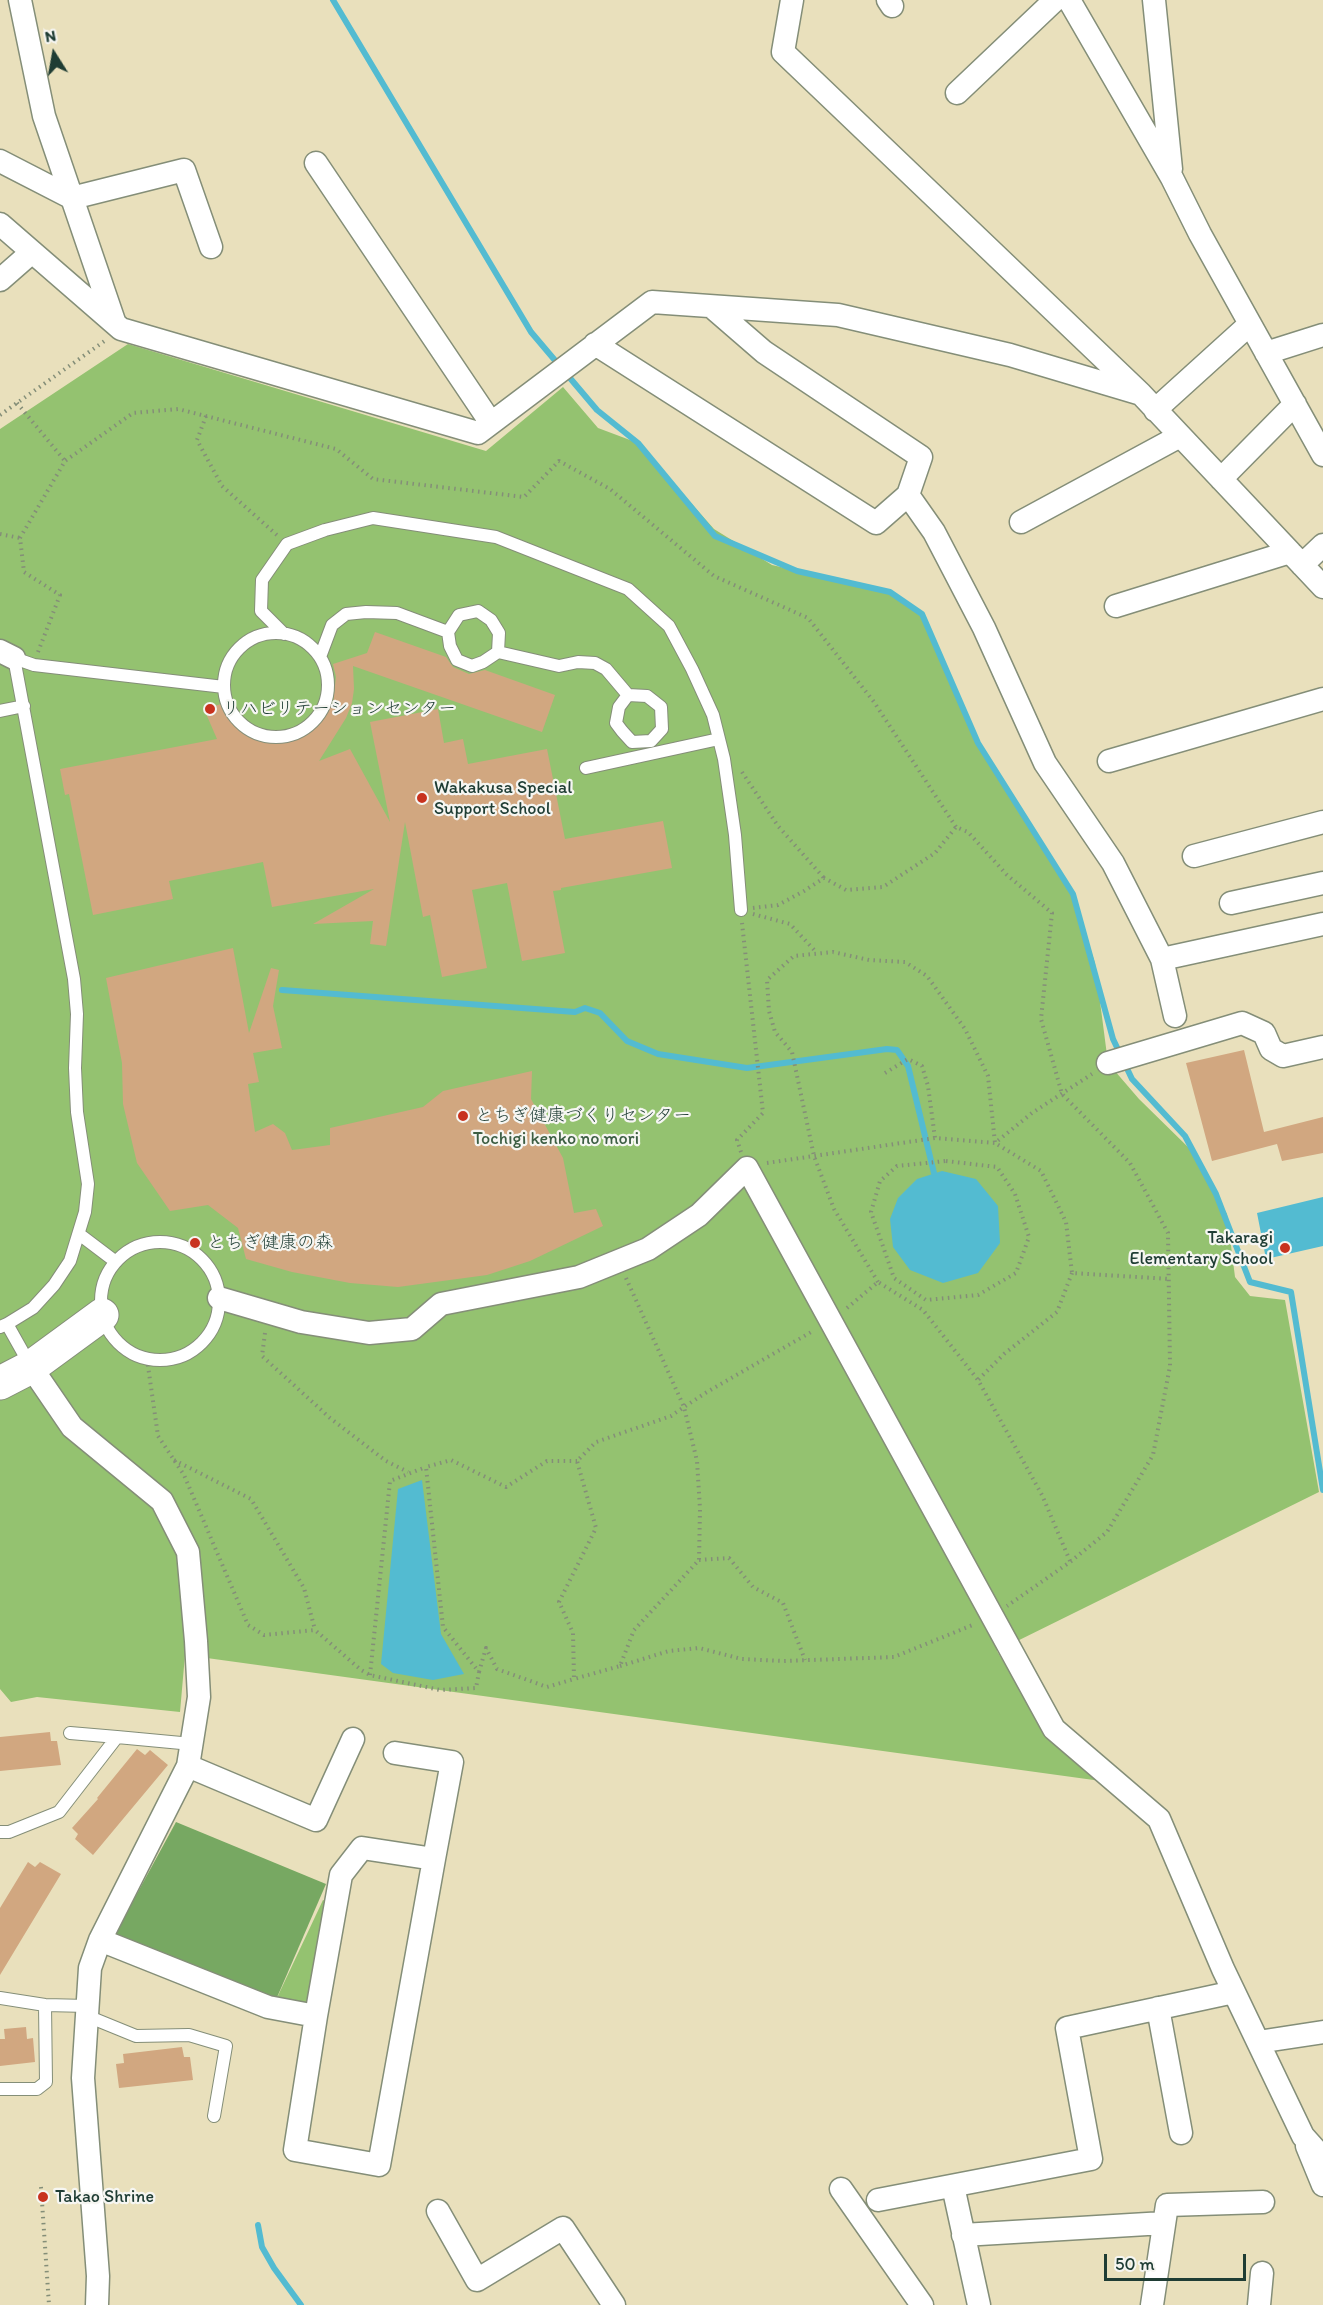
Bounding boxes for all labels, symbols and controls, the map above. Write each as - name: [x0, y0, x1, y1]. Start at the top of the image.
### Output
- north arrow: [24, 24, 84, 84]
- text: N: [43, 25, 58, 46]
- place label: リハビリテーションセンター: [222, 698, 456, 720]
- marker: リハビリテーションセンター: [203, 702, 217, 716]
- place label: Wakakusa Special Support School: [434, 777, 572, 820]
- marker: Wakakusa Special Support School: [415, 791, 429, 805]
- place label: とちぎ健康づくりセンター: [475, 1105, 691, 1127]
- marker: とちぎ健康づくりセンター: [456, 1109, 470, 1123]
- park label: Tochigi kenko no mori: [473, 1128, 639, 1150]
- place label: Takaragi Elementary School: [1129, 1227, 1273, 1270]
- place label: とちぎ健康の森: [207, 1232, 333, 1254]
- marker: とちぎ健康の森: [188, 1236, 202, 1250]
- marker: Takaragi Elementary School: [1278, 1241, 1292, 1255]
- place label: Takao Shrine: [55, 2186, 154, 2208]
- marker: Takao Shrine: [36, 2190, 50, 2204]
- scale bar: [1107, 2242, 1250, 2280]
- text: 50 m: [1115, 2253, 1155, 2275]

